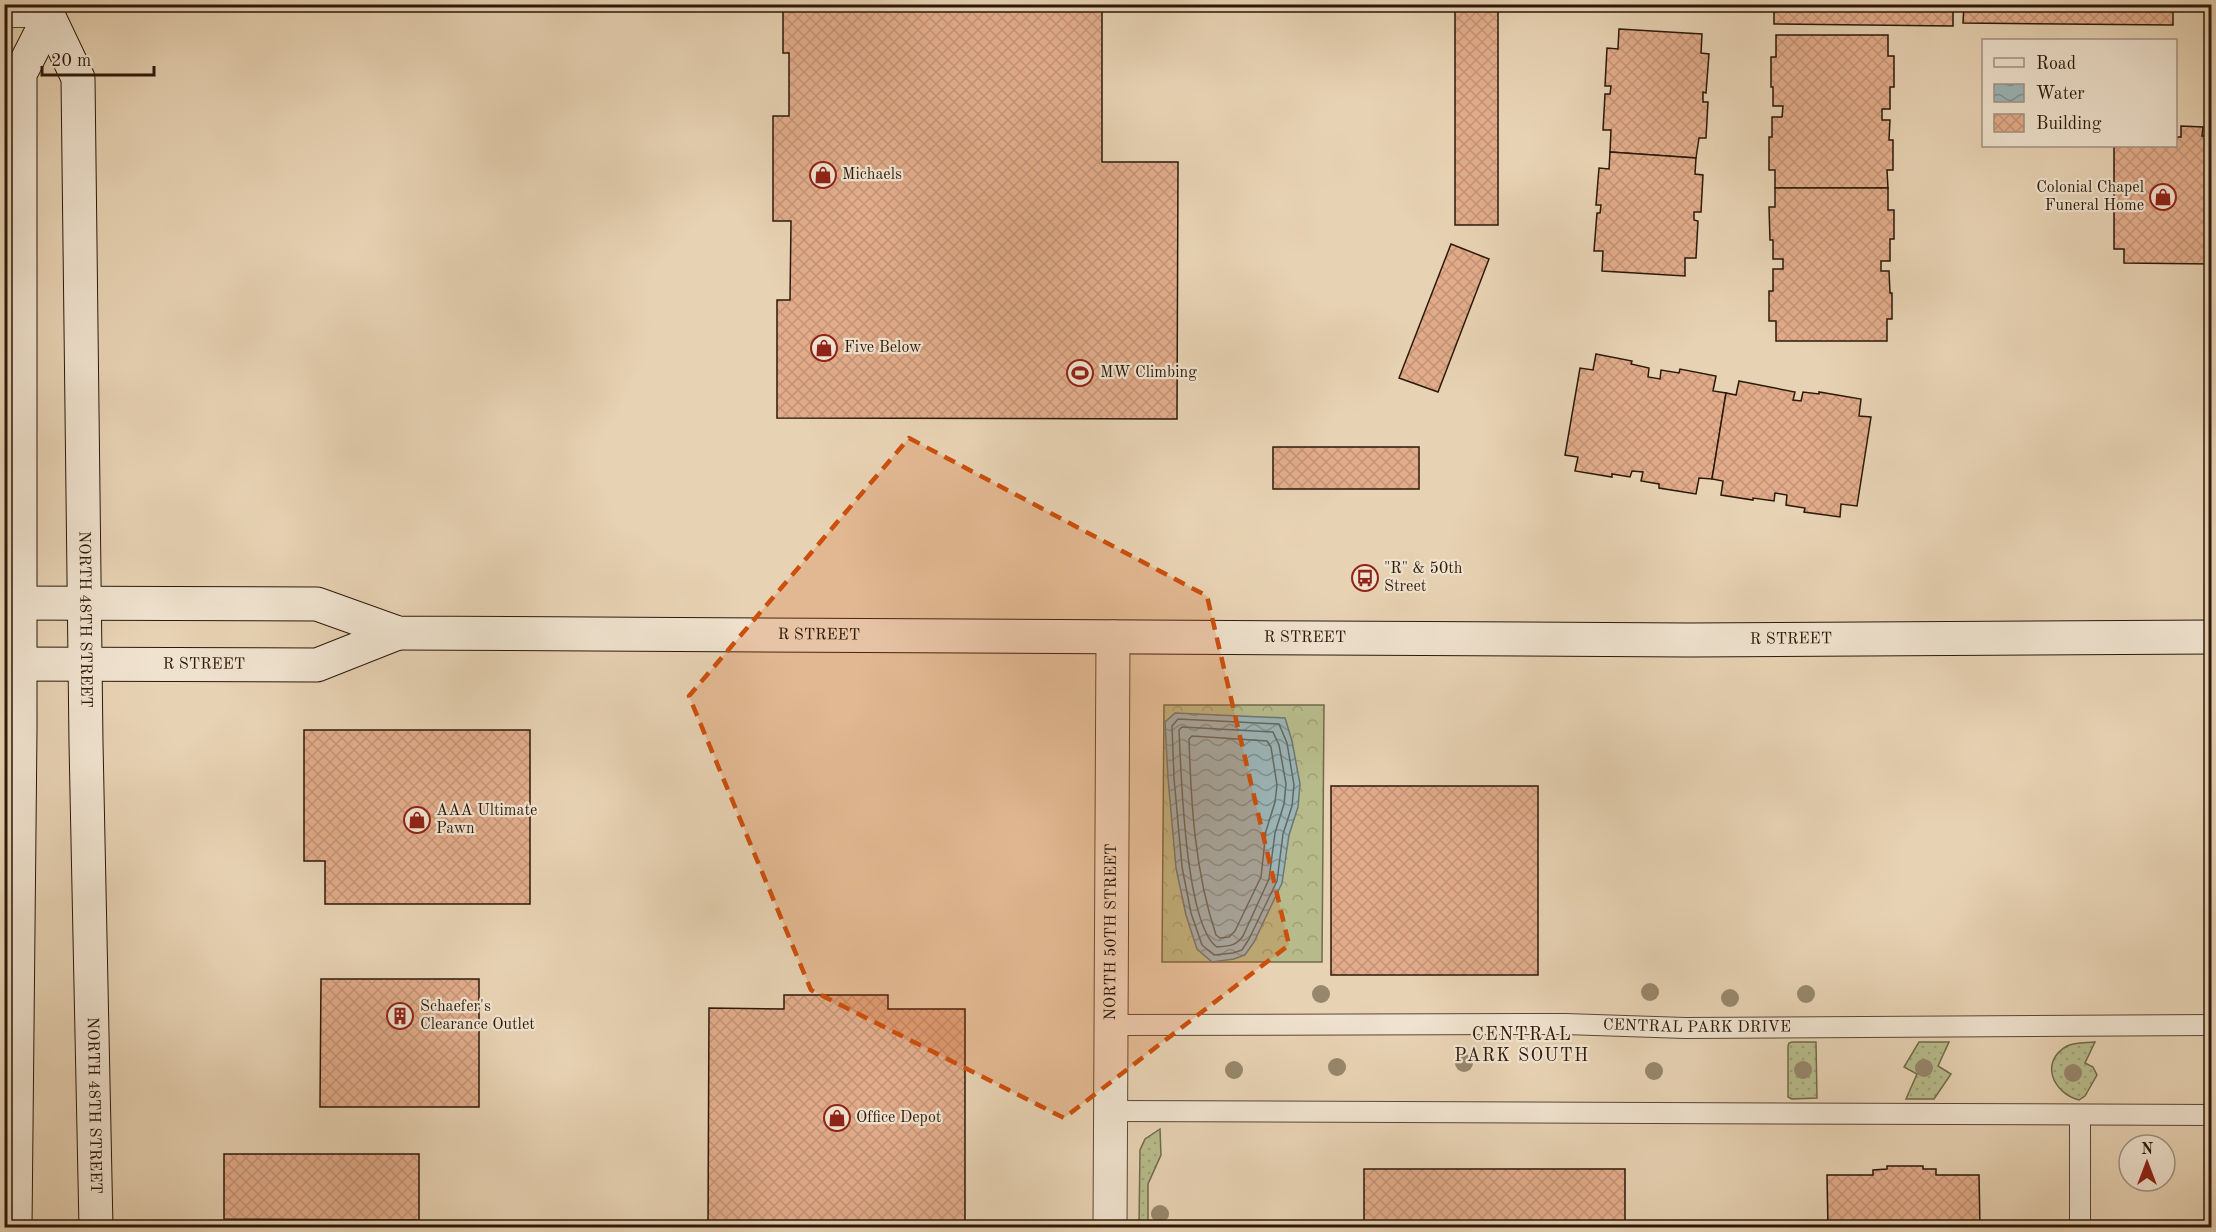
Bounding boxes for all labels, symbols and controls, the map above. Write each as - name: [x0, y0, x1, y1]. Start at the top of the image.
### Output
- scale bar: [42, 39, 154, 77]
- legend: [1982, 39, 2177, 147]
- text: 20 m: [51, 52, 91, 70]
- text: Road: [2036, 55, 2076, 73]
- text: Water: [2036, 85, 2085, 103]
- text: Building: [2036, 115, 2102, 133]
- shop icon: Michaels: [808, 160, 838, 190]
- place label: Michaels: [842, 167, 902, 183]
- place label: Colonial Chapel Funeral Home: [2036, 180, 2144, 214]
- shop icon: Colonial Chapel Funeral Home: [2148, 182, 2178, 212]
- shop icon: Five Below: [809, 333, 839, 363]
- place label: Five Below: [844, 340, 922, 356]
- sports icon: MW Climbing: [1065, 358, 1095, 388]
- place label: MW Climbing: [1100, 365, 1197, 381]
- street label: NORTH 48TH STREET: [75, 531, 94, 708]
- place label: "R" & 50th Street: [1384, 561, 1463, 595]
- bus stop icon: "R" & 50th Street: [1350, 563, 1380, 593]
- street label: R STREET: [778, 627, 860, 644]
- street label: R STREET: [1264, 630, 1346, 646]
- street label: R STREET: [1750, 631, 1832, 648]
- street label: R STREET: [163, 657, 245, 673]
- place label: AAA Ultimate Pawn: [436, 803, 537, 837]
- shop icon: AAA Ultimate Pawn: [402, 805, 432, 835]
- street label: NORTH 50TH STREET: [1103, 843, 1120, 1021]
- place label: Schaefer's Clearance Outlet: [420, 999, 535, 1033]
- building icon: Schaefer's Clearance Outlet: [385, 1001, 415, 1031]
- street label: NORTH 48TH STREET: [84, 1017, 103, 1194]
- street label: CENTRAL PARK DRIVE: [1603, 1017, 1791, 1036]
- district label: CENTRAL PARK SOUTH: [1454, 1026, 1590, 1065]
- shop icon: Office Depot: [822, 1103, 852, 1133]
- place label: Office Depot: [856, 1110, 942, 1126]
- north arrow: [2117, 1133, 2177, 1193]
- text: N: [2141, 1142, 2154, 1158]

